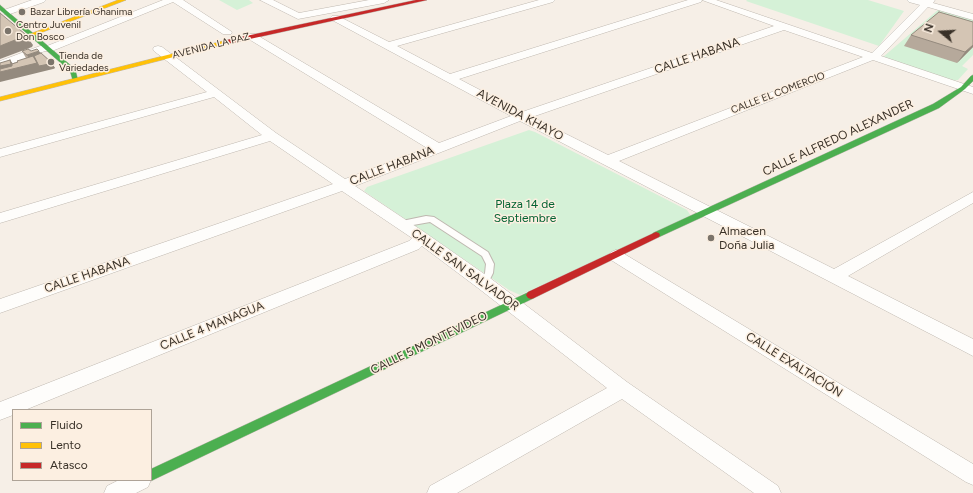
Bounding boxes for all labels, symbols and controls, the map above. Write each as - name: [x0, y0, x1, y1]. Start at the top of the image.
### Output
- place label: Bazar Librería Ghanima: [30, 6, 132, 18]
- marker: Bazar Librería Ghanima: [17, 7, 27, 17]
- north arrow: [921, 12, 961, 52]
- place label: Centro Juvenil Don Bosco: [16, 19, 81, 42]
- text: N: [922, 22, 937, 34]
- marker: Centro Juvenil Don Bosco: [3, 26, 13, 36]
- street label: AVENIDA LA PAZ: [171, 31, 251, 61]
- street label: CALLE HABANA: [652, 35, 742, 77]
- place label: Tienda de Variedades: [59, 50, 109, 74]
- marker: Tienda de Variedades: [46, 57, 56, 67]
- street label: CALLE EL COMERCIO: [729, 70, 827, 116]
- street label: AVENIDA KHAYO: [474, 86, 566, 144]
- street label: CALLE ALFREDO ALEXANDER: [760, 97, 916, 179]
- street label: CALLE HABANA: [348, 143, 436, 189]
- park label: Plaza 14 de Septiembre: [494, 197, 556, 225]
- place label: Almacen Doña Julia: [719, 224, 774, 252]
- street label: CALLE SAN SALVADOR: [408, 226, 522, 314]
- marker: Almacen Doña Julia: [706, 233, 716, 243]
- street label: CALLE HABANA: [42, 254, 132, 296]
- street label: CALLE 4 MANAGUA: [158, 299, 266, 353]
- street label: CALLE 5 MONTEVIDEO: [368, 308, 490, 378]
- street label: CALLE EXALTACIÓN: [743, 329, 845, 401]
- legend: [12, 409, 152, 481]
- text: Fluido: [50, 418, 83, 432]
- text: Lento: [50, 438, 81, 452]
- text: Atasco: [50, 458, 88, 472]

